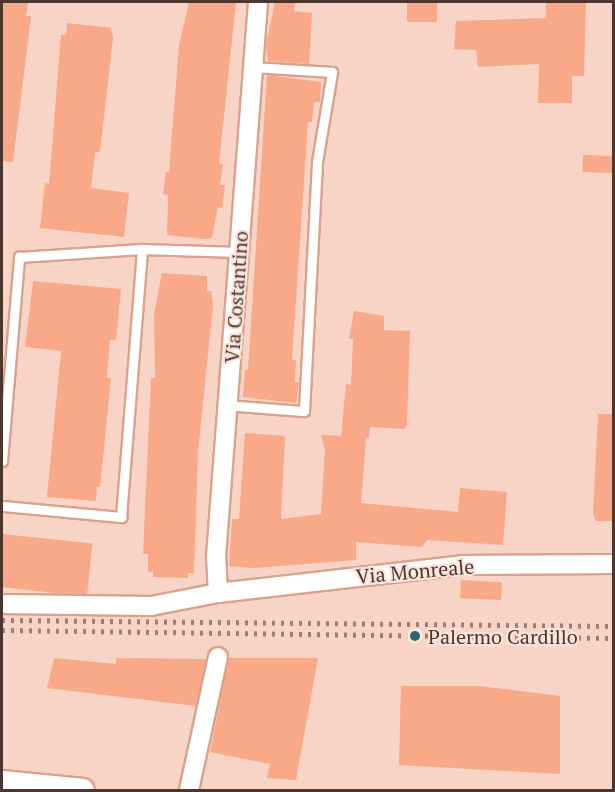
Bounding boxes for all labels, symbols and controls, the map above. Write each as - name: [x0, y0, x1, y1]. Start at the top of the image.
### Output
- street label: Via Costantino: [219, 230, 253, 364]
- street label: Via Monreale: [355, 554, 475, 588]
- place label: Palermo Cardillo: [428, 624, 578, 648]
- marker: Palermo Cardillo: [406, 627, 424, 645]

